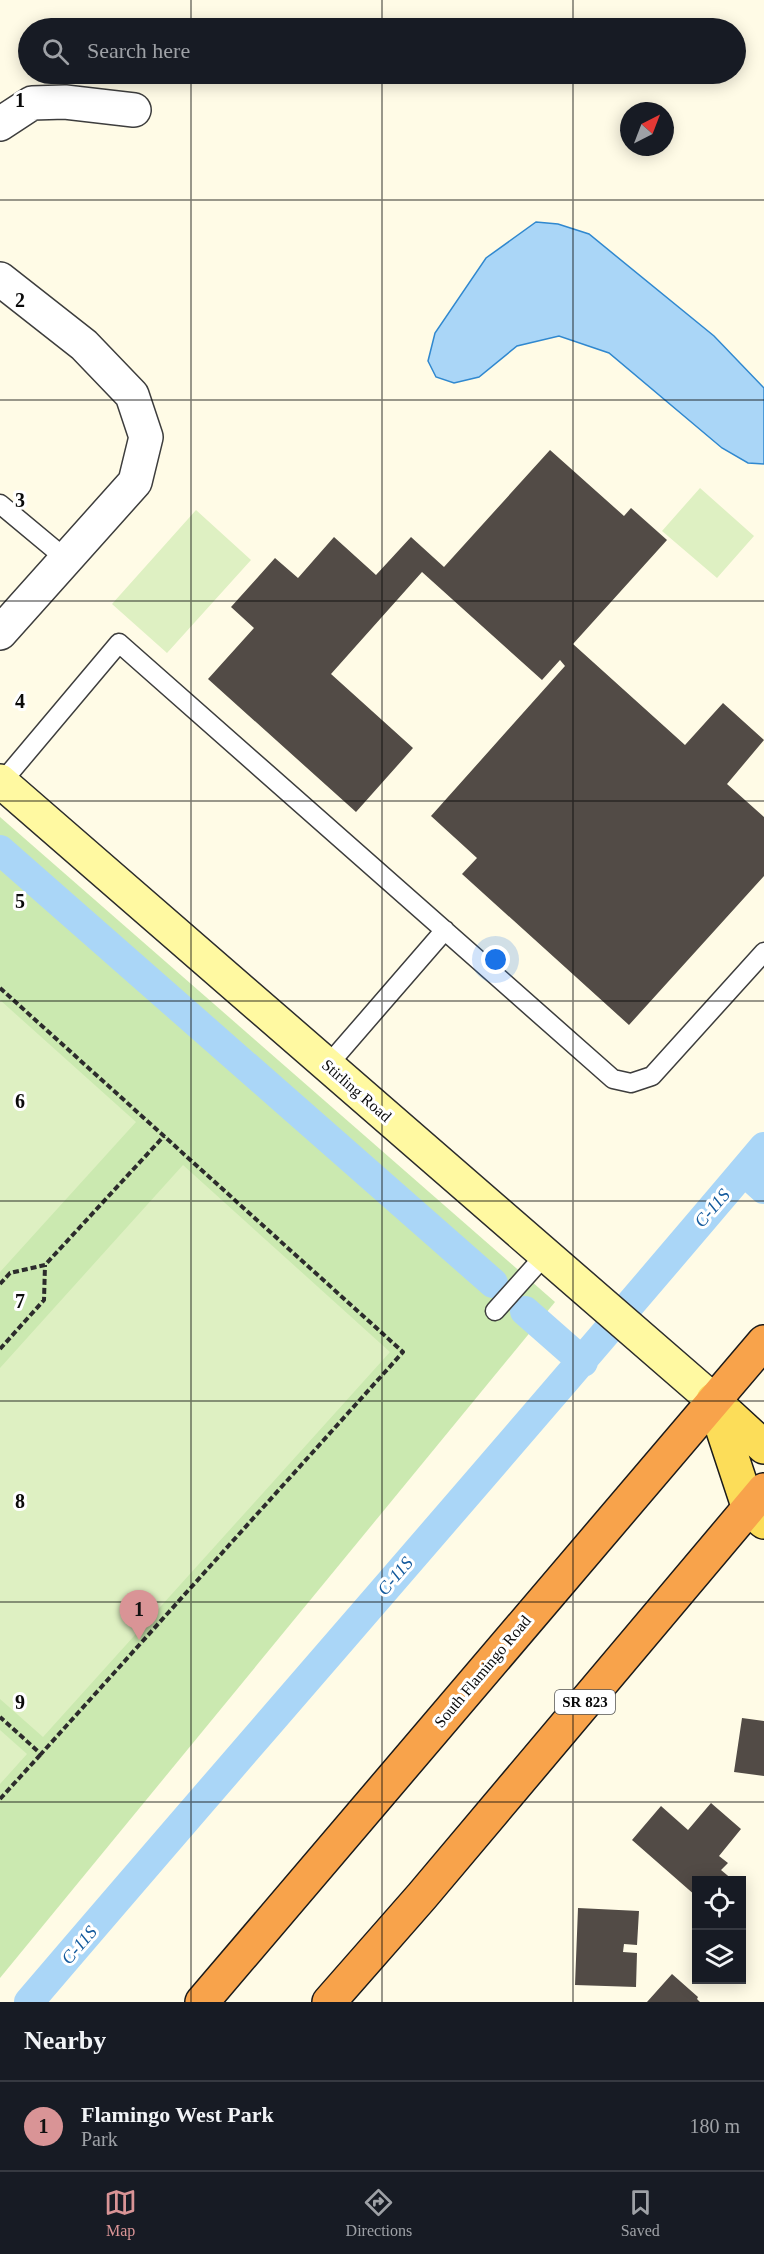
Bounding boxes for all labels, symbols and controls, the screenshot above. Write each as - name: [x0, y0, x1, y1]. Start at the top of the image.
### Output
- search box: [18, 18, 746, 84]
- icon: search: [39, 35, 72, 68]
- text: Search here: [87, 38, 190, 63]
- text: 1: [15, 89, 25, 111]
- north arrow: [620, 102, 674, 156]
- text: 2: [15, 289, 25, 311]
- text: 3: [15, 489, 25, 511]
- text: 4: [15, 690, 25, 712]
- text: 5: [15, 890, 25, 912]
- your location: [481, 945, 510, 974]
- street label: Stirling Road: [318, 1056, 395, 1126]
- text: 6: [15, 1090, 25, 1112]
- water label: C-11S: [690, 1185, 734, 1231]
- text: 7: [15, 1290, 25, 1312]
- text: 8: [15, 1490, 25, 1512]
- water label: C-11S: [373, 1553, 417, 1599]
- pin: 1: [120, 1590, 158, 1640]
- street label: South Flamingo Road: [431, 1612, 535, 1731]
- road number: SR 823: [555, 1690, 615, 1714]
- text: 9: [15, 1691, 25, 1713]
- map controls: [692, 1876, 746, 1984]
- button: locate: [692, 1876, 746, 1930]
- water label: C-11S: [57, 1922, 101, 1968]
- button: layers: [692, 1930, 746, 1984]
- text: Nearby: [24, 2026, 106, 2055]
- text: Flamingo West Park: [81, 2102, 274, 2127]
- text: 1: [39, 2115, 49, 2137]
- text: 180 m: [689, 2115, 740, 2137]
- text: Park: [81, 2128, 118, 2150]
- tab: Map: [104, 2186, 137, 2240]
- tab: Directions: [346, 2186, 412, 2240]
- tab: Saved: [621, 2186, 660, 2240]

